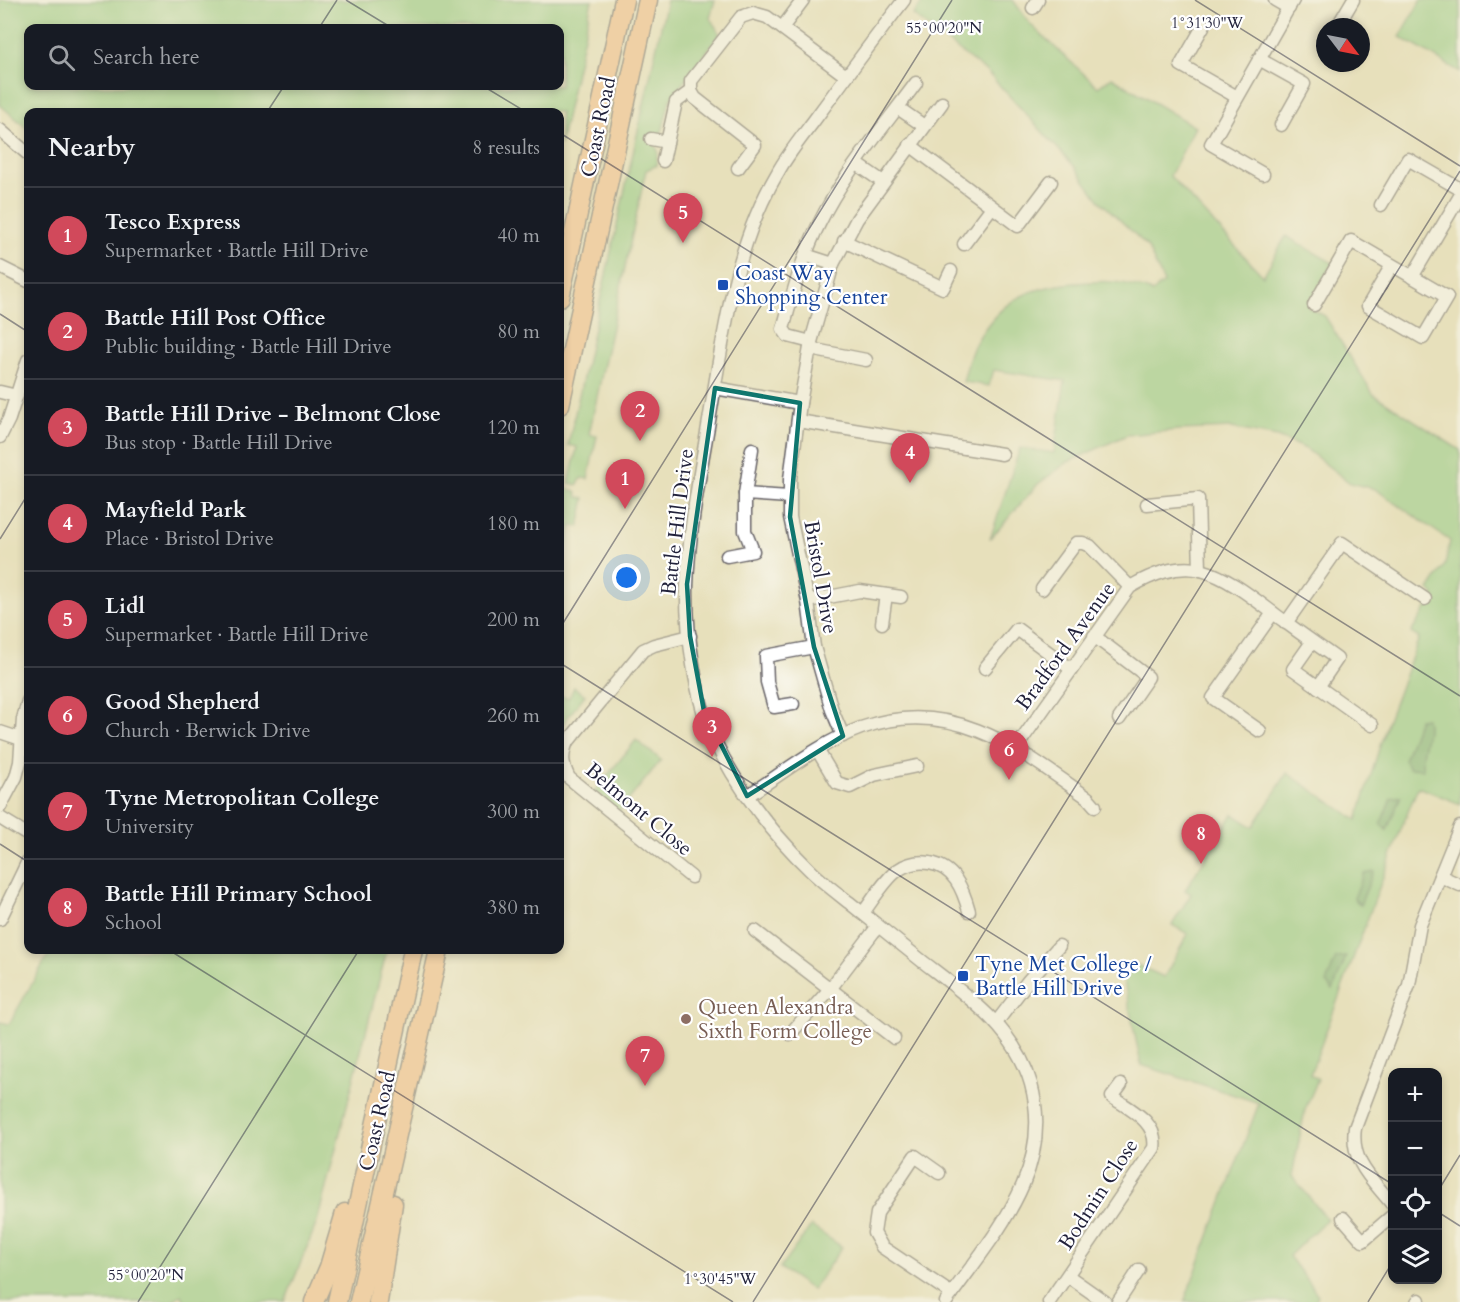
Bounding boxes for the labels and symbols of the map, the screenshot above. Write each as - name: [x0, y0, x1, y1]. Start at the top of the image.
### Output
- text: 1°31'30"W: [1171, 13, 1244, 33]
- text: 55°00'20"N: [906, 18, 982, 38]
- north arrow: [1316, 18, 1370, 72]
- street label: Coast Road: [574, 74, 623, 180]
- pin: 5: [664, 194, 702, 243]
- place label: Coast Way Shopping Center: [735, 259, 888, 312]
- marker: Coast Way Shopping Center: [716, 278, 730, 292]
- pin: 2: [620, 392, 660, 441]
- pin: 4: [890, 434, 930, 483]
- street label: Battle Hill Drive: [654, 447, 701, 597]
- pin: 1: [606, 460, 644, 509]
- street label: Bristol Drive: [796, 518, 845, 636]
- your location: [612, 563, 641, 592]
- street label: Bradford Avenue: [1009, 576, 1122, 717]
- pin: 3: [692, 708, 732, 757]
- pin: 6: [990, 730, 1028, 780]
- street label: Belmont Close: [579, 756, 698, 863]
- pin: 8: [1182, 814, 1220, 864]
- place label: Tyne Met College / Battle Hill Drive: [975, 950, 1152, 1003]
- marker: Tyne Met College / Battle Hill Drive: [956, 969, 970, 983]
- place label: Queen Alexandra Sixth Form College: [698, 993, 872, 1046]
- marker: Queen Alexandra Sixth Form College: [679, 1012, 693, 1026]
- pin: 7: [626, 1036, 664, 1086]
- street label: Coast Road: [352, 1068, 403, 1174]
- street label: Bodmin Close: [1052, 1133, 1145, 1256]
- text: 55°00'20"N: [108, 1265, 184, 1285]
- text: 1°30'45"W: [684, 1269, 757, 1289]

